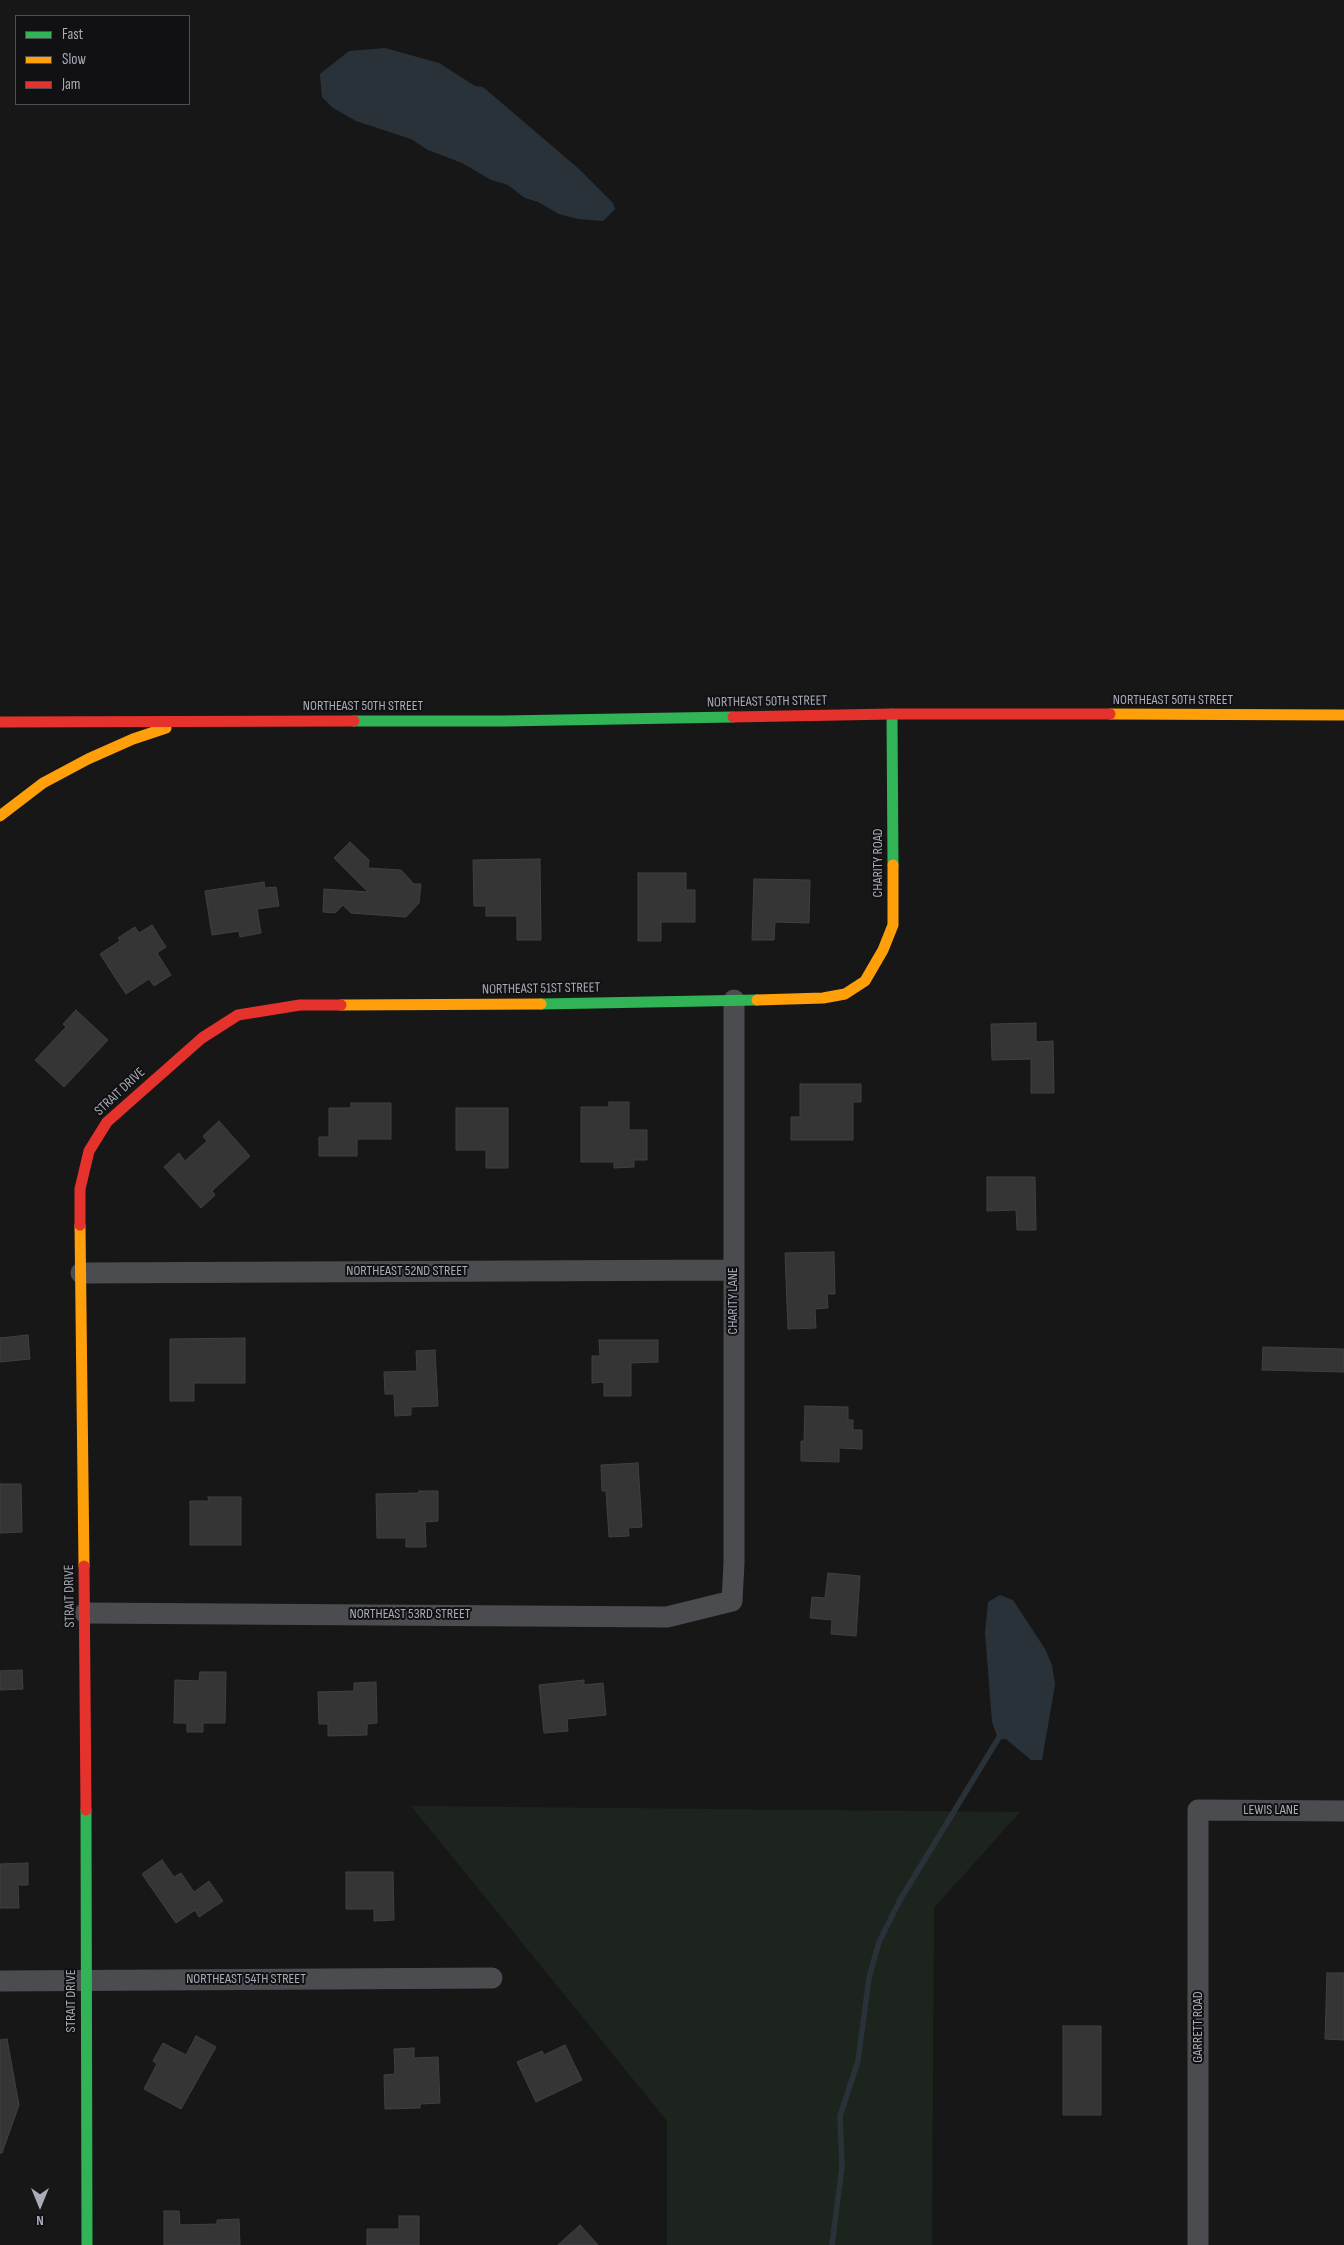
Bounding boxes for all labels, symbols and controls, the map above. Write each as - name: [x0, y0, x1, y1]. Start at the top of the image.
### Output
- legend: [15, 15, 190, 105]
- text: Fast: [62, 25, 83, 44]
- text: Slow: [62, 50, 86, 69]
- text: Jam: [62, 75, 80, 94]
- street label: NORTHEAST 50TH STREET: [1113, 692, 1233, 708]
- street label: NORTHEAST 50TH STREET: [707, 693, 827, 711]
- street label: NORTHEAST 50TH STREET: [303, 698, 423, 714]
- street label: CHARITY ROAD: [870, 828, 886, 898]
- street label: NORTHEAST 51ST STREET: [482, 980, 600, 998]
- street label: STRAIT DRIVE: [91, 1064, 149, 1120]
- street label: NORTHEAST 52ND STREET: [346, 1263, 468, 1279]
- street label: CHARITY LANE: [725, 1267, 741, 1335]
- street label: STRAIT DRIVE: [61, 1564, 79, 1628]
- street label: NORTHEAST 53RD STREET: [350, 1606, 470, 1622]
- street label: LEWIS LANE: [1243, 1802, 1299, 1818]
- street label: STRAIT DRIVE: [63, 1970, 79, 2032]
- street label: NORTHEAST 54TH STREET: [186, 1971, 306, 1987]
- street label: GARRETT ROAD: [1190, 1991, 1206, 2063]
- north arrow: [15, 2180, 65, 2230]
- text: N: [36, 2212, 44, 2229]

